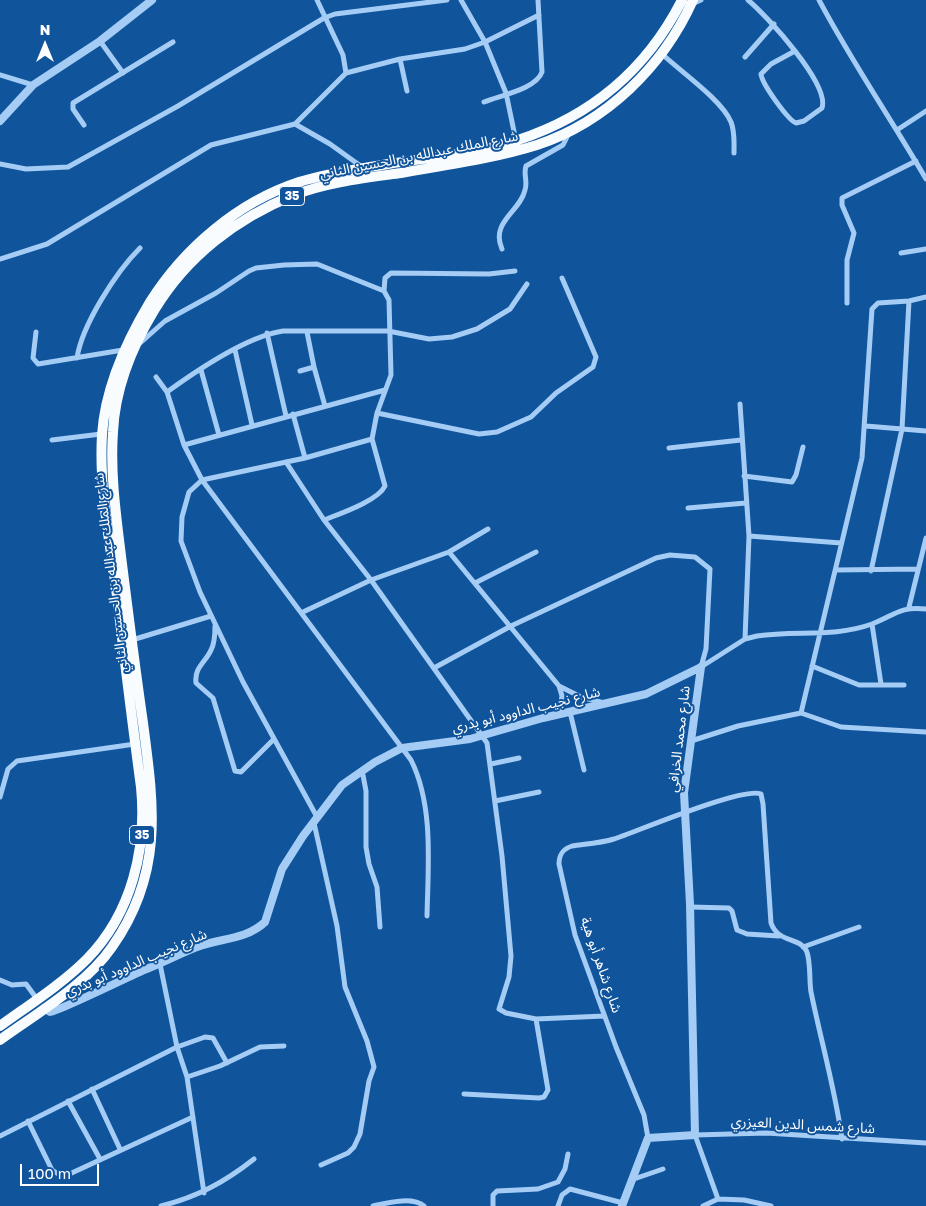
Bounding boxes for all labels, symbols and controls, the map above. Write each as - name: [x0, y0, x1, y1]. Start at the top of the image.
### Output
- north arrow: [20, 20, 70, 70]
- text: N: [40, 21, 50, 38]
- street label: شارع الملك عبدالله بن الحسين الثاني: [318, 128, 520, 182]
- road number: 35: [280, 187, 304, 206]
- street label: شارع الملك عبدالله بن الحسين الثاني: [90, 472, 132, 674]
- street label: شارع نجيب الداوود أبو بدري: [450, 683, 602, 737]
- street label: شارع محمد الخرافي: [664, 685, 694, 793]
- road number: 35: [130, 826, 154, 844]
- street label: شارع شاهر أبو هية: [577, 915, 625, 1015]
- street label: شارع نجيب الداوود أبو بدري: [63, 926, 209, 1000]
- street label: شارع شمس الدين العيزري: [731, 1113, 875, 1137]
- scale bar: [22, 1154, 101, 1186]
- text: 100 m: [28, 1164, 71, 1182]

